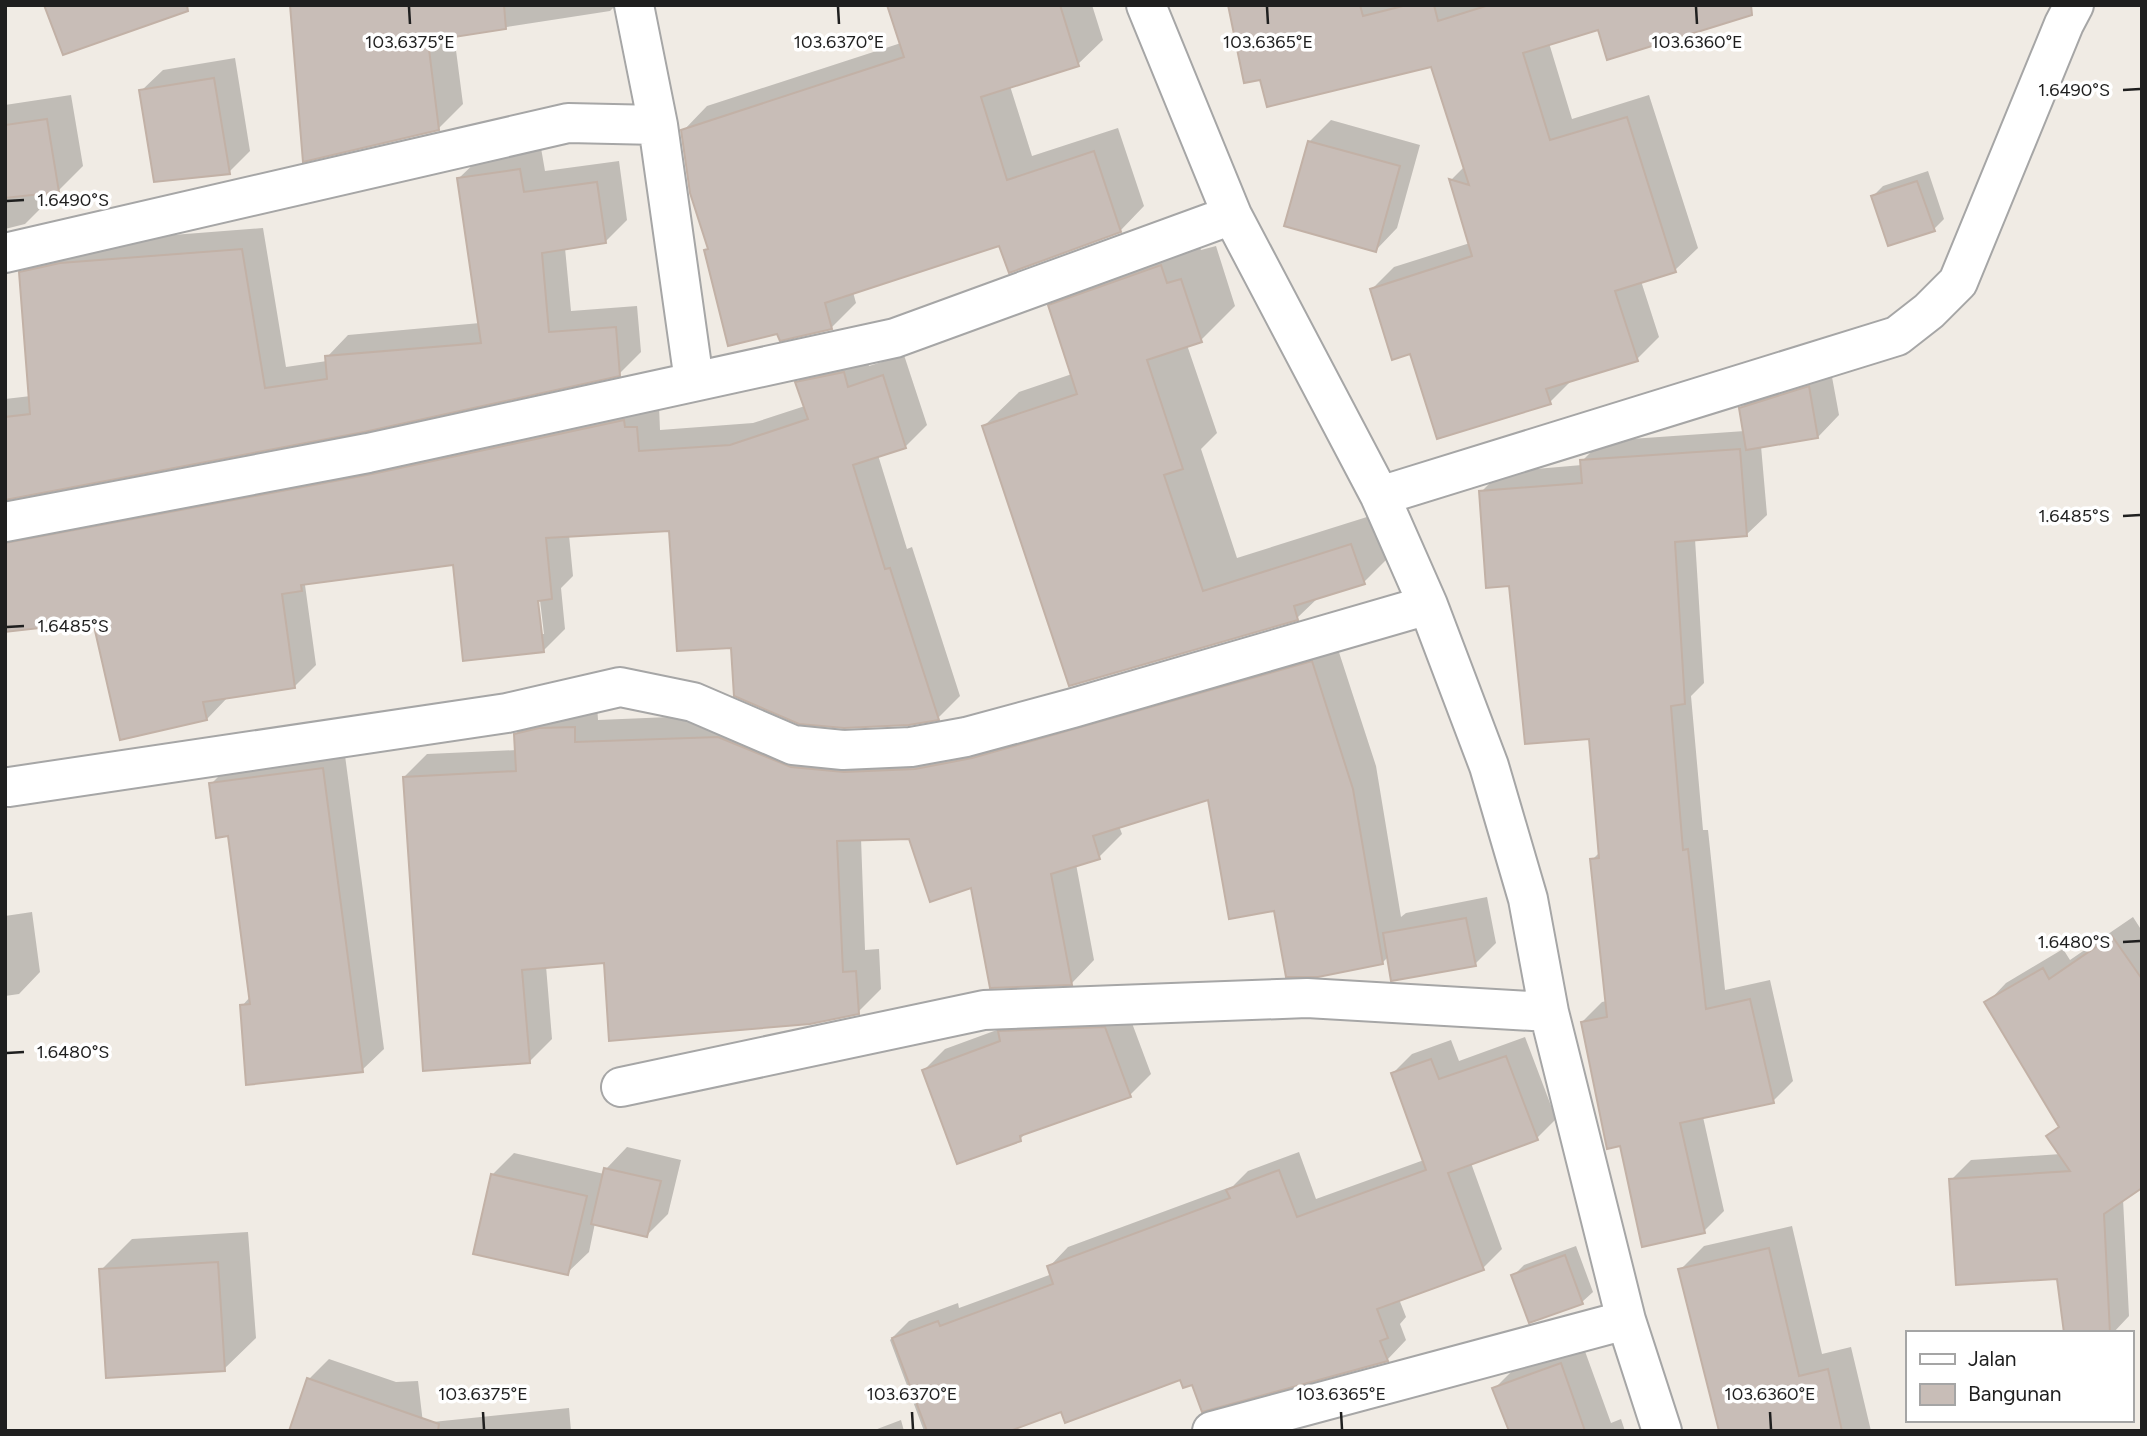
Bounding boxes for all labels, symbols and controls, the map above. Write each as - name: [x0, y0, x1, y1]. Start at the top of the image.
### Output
- text: 103.6375°E: [365, 31, 455, 53]
- text: 103.6370°E: [794, 31, 885, 53]
- text: 103.6365°E: [1223, 31, 1313, 53]
- text: 103.6360°E: [1651, 31, 1743, 53]
- text: 1.6490°S: [2038, 79, 2110, 101]
- text: 1.6490°S: [37, 189, 109, 211]
- text: 1.6485°S: [2038, 505, 2110, 527]
- text: 1.6485°S: [37, 615, 109, 637]
- text: 1.6480°S: [2038, 931, 2110, 953]
- text: 1.6480°S: [37, 1041, 109, 1063]
- legend: [1906, 1331, 2133, 1422]
- text: Jalan: [1968, 1346, 2017, 1371]
- text: Bangunan: [1968, 1381, 2061, 1406]
- text: 103.6375°E: [438, 1383, 528, 1405]
- text: 103.6370°E: [867, 1383, 958, 1405]
- text: 103.6365°E: [1296, 1383, 1386, 1405]
- text: 103.6360°E: [1724, 1383, 1816, 1405]

